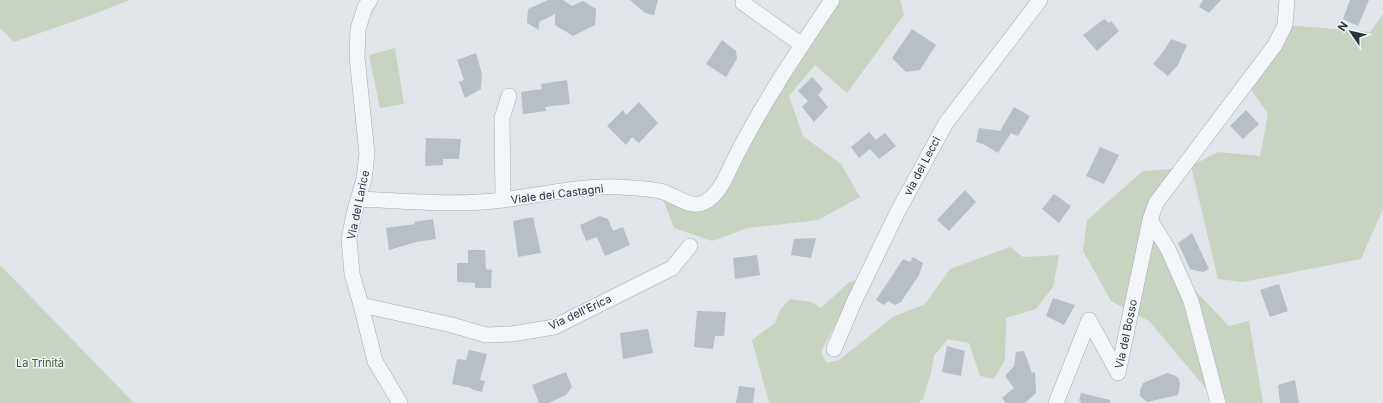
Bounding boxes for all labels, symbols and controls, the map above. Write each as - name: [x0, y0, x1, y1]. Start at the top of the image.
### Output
- north arrow: [1331, 12, 1371, 52]
- text: N: [1335, 19, 1351, 34]
- street label: via dei Lecci: [901, 134, 943, 198]
- street label: Via del Larice: [344, 169, 372, 241]
- street label: Viale dei Castagni: [510, 181, 604, 207]
- street label: Via dell'Erica: [546, 291, 614, 333]
- street label: Via del Bosso: [1112, 298, 1140, 370]
- park label: La Trinità: [16, 356, 64, 370]

